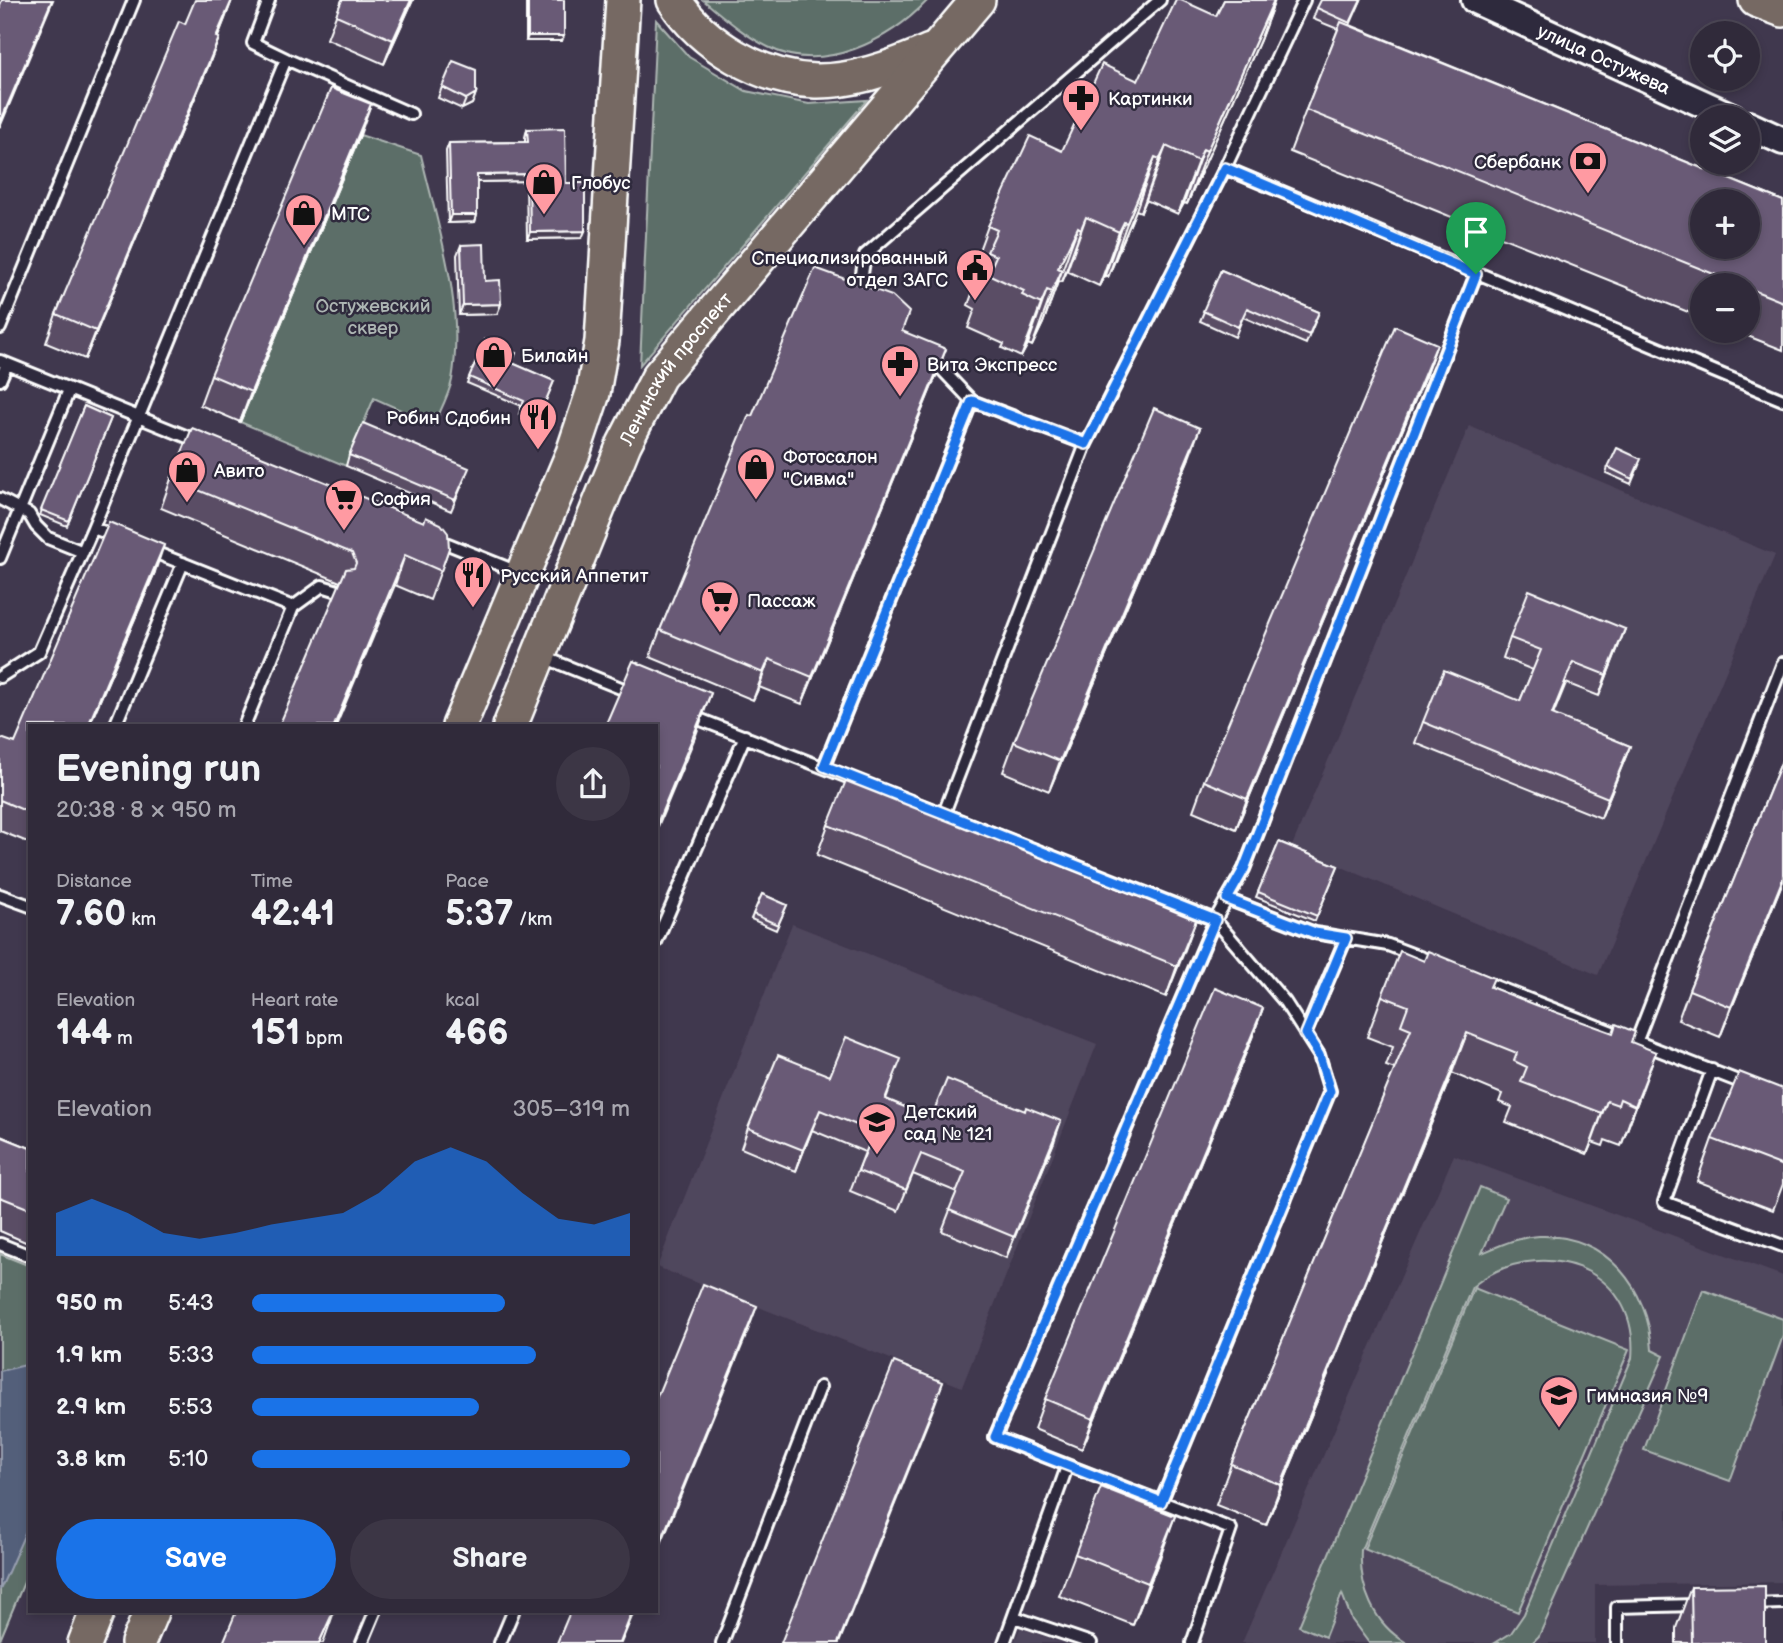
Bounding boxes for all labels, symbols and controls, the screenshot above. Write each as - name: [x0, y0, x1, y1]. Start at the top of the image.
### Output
- street label: улица Остужева: [1534, 20, 1674, 100]
- map controls: [1690, 21, 1760, 343]
- button: locate: [1690, 21, 1760, 91]
- pharmacy icon: Картинки: [1060, 77, 1102, 132]
- place label: Картинки: [1108, 88, 1193, 111]
- button: layers: [1690, 105, 1760, 175]
- bank icon: Сбербанк: [1567, 140, 1609, 195]
- place label: Сбербанк: [1474, 151, 1561, 174]
- shop icon: Глобус: [523, 161, 565, 216]
- place label: Глобус: [571, 172, 631, 195]
- button: +: [1690, 189, 1760, 259]
- shop icon: МТС: [283, 192, 325, 247]
- pin: [1446, 202, 1506, 274]
- place label: МТС: [331, 203, 370, 226]
- icon: arrive: [1457, 213, 1495, 251]
- place label: Специализированный отдел ЗАГС: [752, 247, 948, 292]
- public building icon: Специализированный отдел ЗАГС: [954, 247, 996, 302]
- button: −: [1690, 273, 1760, 343]
- street label: Ленинский проспект: [615, 288, 738, 450]
- park label: Остужевский сквер: [315, 295, 431, 340]
- shop icon: Билайн: [473, 334, 515, 389]
- pharmacy icon: Вита Экспресс: [879, 343, 921, 398]
- place label: Билайн: [521, 345, 588, 368]
- place label: Вита Экспресс: [927, 354, 1058, 377]
- restaurant icon: Робин Сдобин: [517, 396, 559, 451]
- place label: Робин Сдобин: [386, 407, 511, 430]
- shop icon: Фотосалон "Сивма": [735, 446, 777, 501]
- place label: Фотосалон "Сивма": [783, 446, 878, 491]
- shop icon: Авито: [166, 449, 208, 504]
- place label: Авито: [213, 460, 265, 483]
- supermarket icon: София: [323, 477, 365, 532]
- place label: София: [371, 488, 431, 511]
- restaurant icon: Русский Аппетит: [452, 554, 494, 609]
- place label: Русский Аппетит: [500, 565, 649, 588]
- supermarket icon: Пассаж: [699, 579, 741, 634]
- place label: Пассаж: [747, 590, 816, 613]
- text: Evening run: [56, 747, 261, 792]
- button: share: [556, 747, 630, 821]
- text: 20:38 · 8 × 950 m: [56, 796, 237, 824]
- text: Distance: [56, 870, 132, 893]
- text: Time: [251, 870, 293, 893]
- text: Pace: [445, 870, 489, 893]
- text: 7.60: [56, 893, 126, 936]
- text: 42:41: [251, 893, 335, 936]
- text: 5:37: [445, 893, 514, 936]
- text: km: [126, 908, 156, 931]
- text: /km: [514, 908, 552, 931]
- text: Elevation: [56, 989, 135, 1012]
- text: Heart rate: [251, 989, 338, 1012]
- text: kcal: [445, 989, 479, 1012]
- text: 144: [56, 1012, 112, 1055]
- text: 151: [251, 1012, 300, 1055]
- text: 466: [445, 1012, 508, 1055]
- text: m: [112, 1027, 133, 1050]
- text: bpm: [300, 1027, 343, 1050]
- text: Elevation: [56, 1095, 152, 1123]
- text: 305–319 m: [512, 1095, 630, 1123]
- school or university icon: Детский сад № 121: [856, 1101, 898, 1156]
- place label: Детский сад № 121: [904, 1101, 992, 1146]
- text: 950 m: [56, 1289, 123, 1317]
- text: 5:43: [168, 1289, 214, 1317]
- text: 1.9 km: [56, 1341, 122, 1369]
- text: 5:33: [168, 1341, 214, 1369]
- school or university icon: Гимназия №9: [1538, 1374, 1580, 1429]
- place label: Гимназия №9: [1586, 1385, 1708, 1408]
- text: 2.9 km: [56, 1393, 126, 1421]
- text: 5:53: [168, 1393, 213, 1421]
- text: 3.8 km: [56, 1445, 126, 1473]
- text: 5:10: [168, 1445, 208, 1473]
- button: Save: [56, 1519, 336, 1599]
- button: Share: [350, 1519, 630, 1599]

